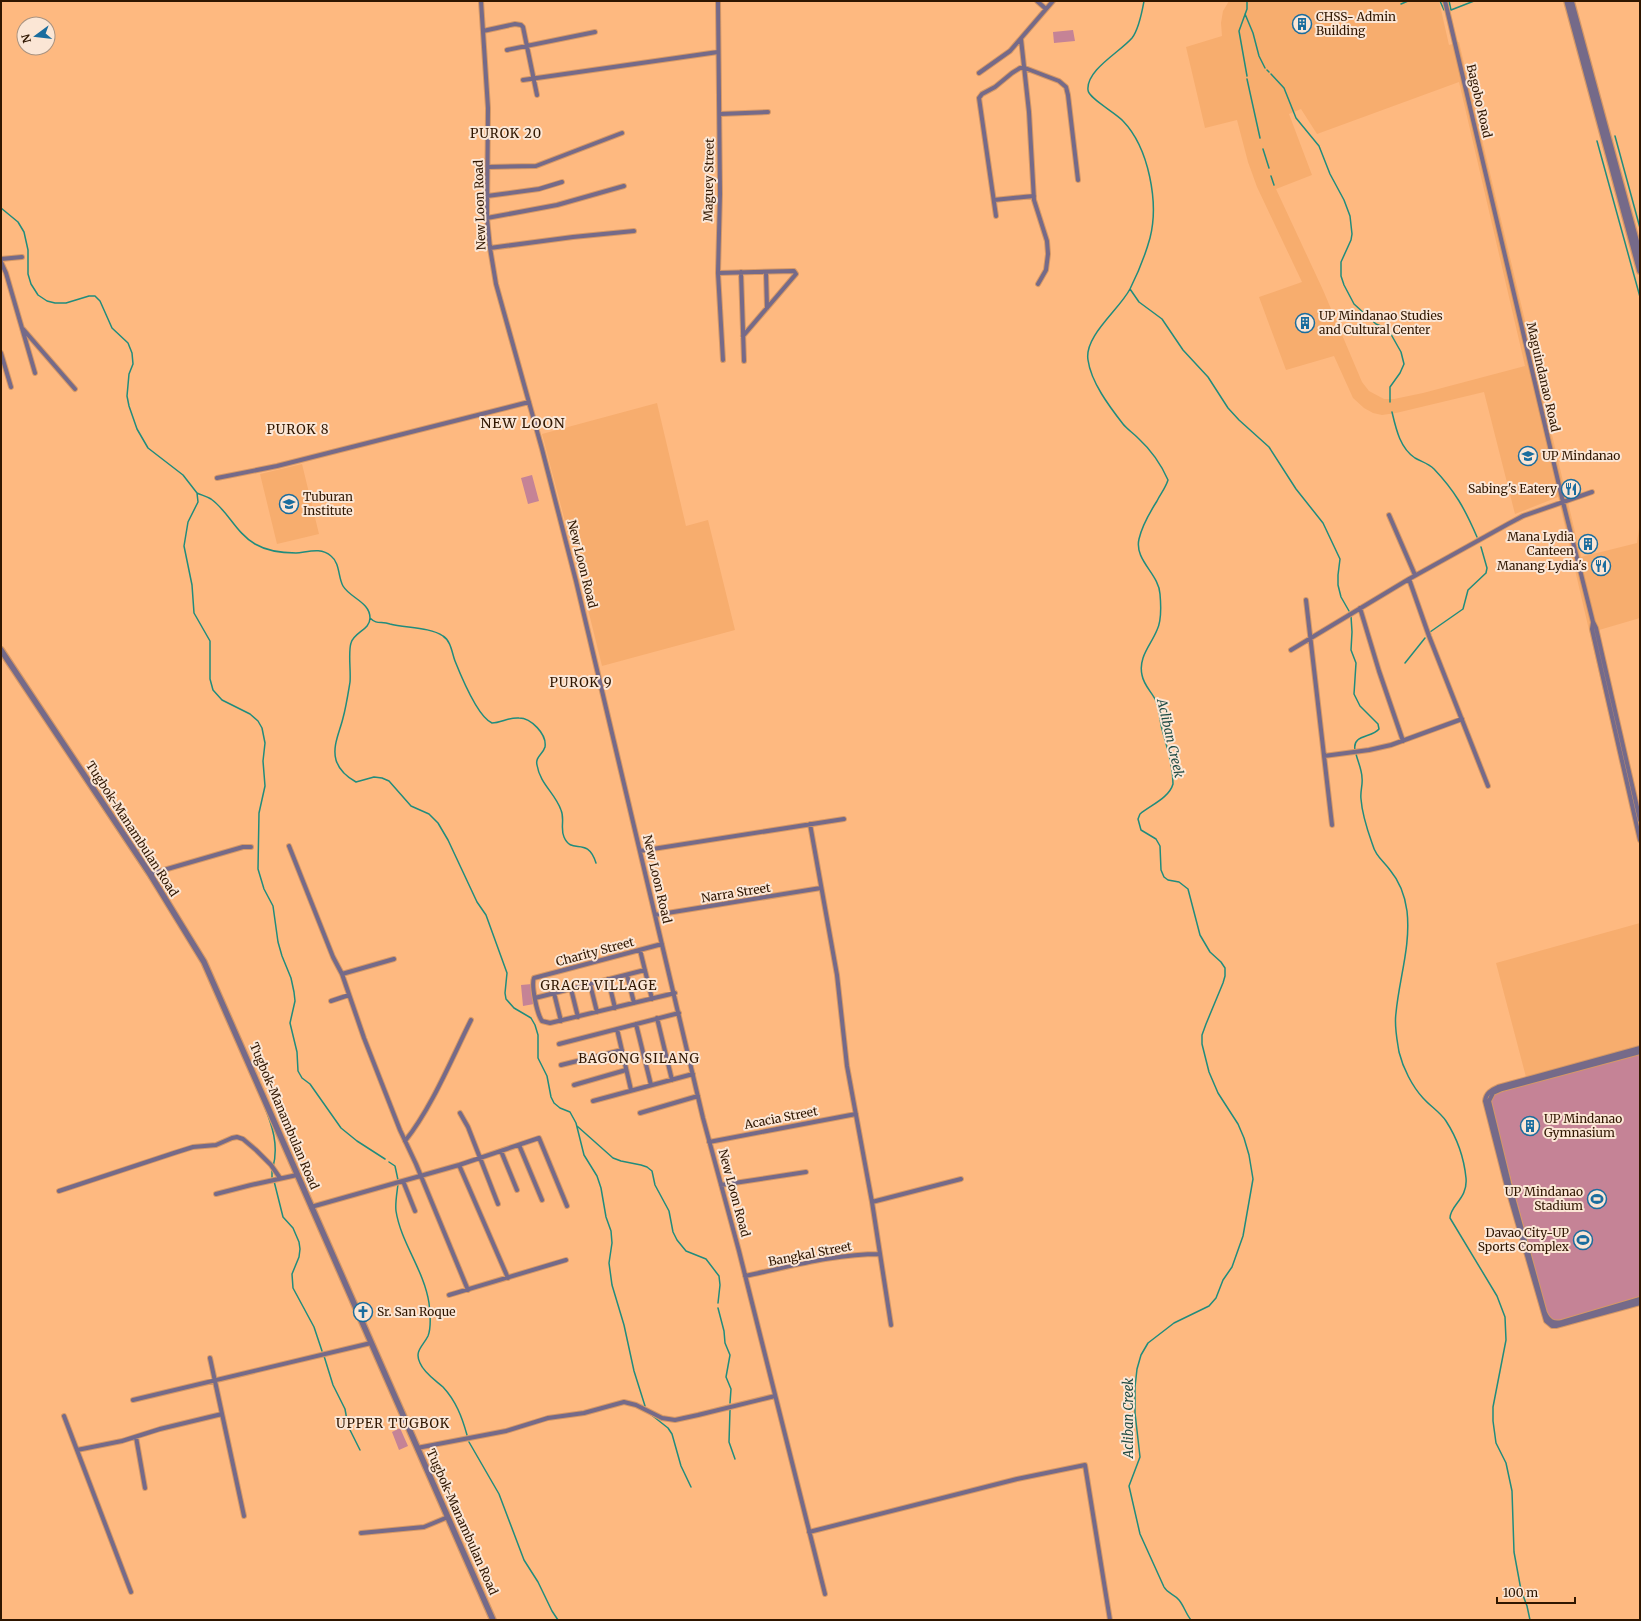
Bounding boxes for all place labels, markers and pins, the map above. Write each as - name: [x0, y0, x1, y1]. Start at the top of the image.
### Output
- place label: CHSS- Admin Building: [1316, 9, 1396, 38]
- building icon: CHSS- Admin Building: [1291, 13, 1313, 35]
- place label: UP Mindanao Studies and Cultural Center: [1319, 308, 1443, 337]
- building icon: UP Mindanao Studies and Cultural Center: [1294, 312, 1316, 334]
- school or university icon: UP Mindanao: [1517, 445, 1539, 467]
- place label: UP Mindanao: [1542, 448, 1620, 463]
- restaurant icon: Sabing's Eatery: [1560, 478, 1582, 500]
- place label: Sabing's Eatery: [1468, 481, 1557, 496]
- place label: Tuburan Institute: [303, 489, 353, 518]
- school or university icon: Tuburan Institute: [278, 493, 300, 515]
- place label: Mana Lydia Canteen: [1507, 529, 1575, 558]
- building icon: Mana Lydia Canteen: [1577, 533, 1599, 555]
- restaurant icon: Manang Lydia's: [1590, 555, 1612, 577]
- place label: Manang Lydia's: [1497, 558, 1587, 573]
- place label: UP Mindanao Gymnasium: [1544, 1111, 1622, 1140]
- building icon: UP Mindanao Gymnasium: [1519, 1115, 1541, 1137]
- place label: UP Mindanao Stadium: [1505, 1184, 1583, 1213]
- sports icon: UP Mindanao Stadium: [1586, 1188, 1608, 1210]
- place label: Davao City-UP Sports Complex: [1478, 1225, 1570, 1254]
- sports icon: Davao City-UP Sports Complex: [1572, 1229, 1594, 1251]
- church icon: Sr. San Roque: [352, 1301, 374, 1323]
- place label: Sr. San Roque: [377, 1304, 455, 1319]

